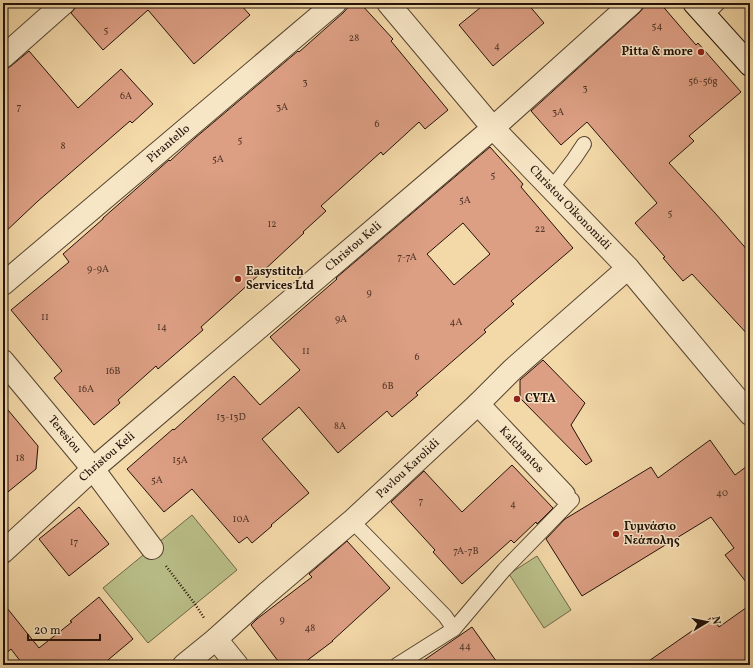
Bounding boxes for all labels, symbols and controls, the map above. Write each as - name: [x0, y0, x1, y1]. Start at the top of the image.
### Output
- house number: 54: [652, 19, 662, 33]
- house number: 5: [104, 23, 109, 37]
- house number: 28: [349, 31, 359, 45]
- house number: 4: [494, 39, 500, 53]
- place label: Pitta & more: [621, 44, 693, 60]
- marker: Pitta & more: [696, 47, 706, 57]
- house number: 56-56g: [688, 74, 718, 88]
- house number: 3: [302, 75, 308, 89]
- house number: 3: [582, 81, 588, 95]
- house number: 6A: [120, 89, 132, 103]
- house number: 7: [17, 100, 22, 114]
- house number: 3A: [276, 100, 288, 114]
- house number: 3A: [552, 105, 564, 119]
- house number: 6: [374, 117, 380, 131]
- street label: Pirantello: [144, 121, 194, 167]
- house number: 5: [238, 133, 243, 147]
- house number: 8: [60, 139, 66, 153]
- house number: 5A: [212, 152, 224, 166]
- street label: Christou Oikonomidi: [525, 162, 615, 254]
- house number: 5: [491, 168, 496, 182]
- house number: 5A: [459, 193, 471, 207]
- house number: 5: [668, 206, 673, 220]
- house number: 12: [267, 217, 277, 231]
- street label: Christou Keli: [322, 218, 385, 275]
- house number: 22: [535, 222, 545, 236]
- house number: 7-7A: [397, 250, 417, 264]
- house number: 9-9A: [87, 262, 109, 276]
- place label: Easystitch Services Ltd: [246, 264, 315, 294]
- marker: Easystitch Services Ltd: [233, 274, 243, 284]
- house number: 9: [366, 286, 372, 300]
- house number: 11: [41, 310, 49, 324]
- house number: 9A: [335, 312, 347, 326]
- house number: 4A: [449, 315, 463, 329]
- house number: 14: [157, 320, 167, 334]
- house number: 11: [302, 344, 310, 358]
- house number: 6: [414, 350, 420, 364]
- house number: 16B: [105, 364, 121, 378]
- house number: 6B: [382, 379, 394, 393]
- house number: 16A: [78, 382, 94, 396]
- place label: CYTA: [525, 391, 556, 407]
- marker: CYTA: [512, 394, 522, 404]
- house number: 13-13D: [216, 410, 246, 424]
- street label: Teresiou: [44, 413, 85, 457]
- house number: 8A: [334, 419, 346, 433]
- street label: Kalchantos: [495, 423, 547, 477]
- street label: Christou Keli: [76, 428, 139, 486]
- street label: Pavlou Karolidi: [373, 435, 444, 502]
- house number: 18: [16, 451, 24, 465]
- house number: 15A: [172, 453, 188, 467]
- house number: 5A: [151, 473, 163, 487]
- house number: 40: [716, 486, 728, 500]
- house number: 7: [419, 494, 424, 508]
- house number: 4: [510, 497, 516, 511]
- house number: 10A: [233, 512, 249, 526]
- place label: Γυμνάσιο Νεάπολης: [624, 519, 680, 549]
- marker: Γυμνάσιο Νεάπολης: [611, 529, 621, 539]
- house number: 17: [70, 535, 79, 549]
- house number: 7A-7B: [453, 544, 479, 558]
- north arrow: [687, 602, 727, 642]
- house number: 9: [279, 613, 285, 627]
- text: N: [707, 615, 723, 626]
- scale bar: [28, 616, 100, 642]
- house number: 48: [305, 621, 315, 635]
- text: 20 m: [34, 623, 61, 639]
- house number: 44: [459, 639, 471, 653]

